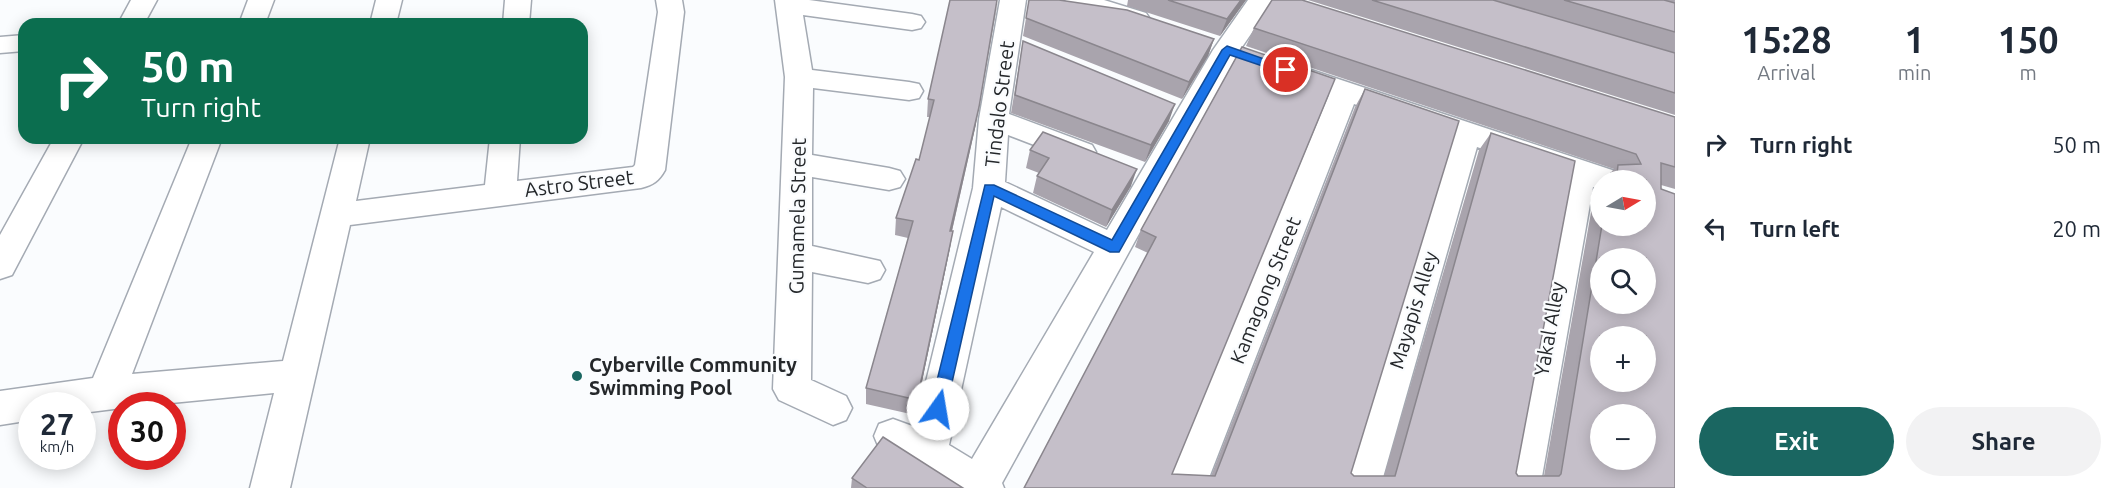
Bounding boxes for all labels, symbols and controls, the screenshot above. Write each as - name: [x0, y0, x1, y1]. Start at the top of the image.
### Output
- text: 15:28: [1741, 19, 1831, 60]
- text: 1: [1904, 19, 1925, 60]
- text: 150: [1998, 19, 2059, 60]
- street label: Tindalo Street: [980, 39, 1018, 169]
- icon: right: [42, 42, 120, 120]
- text: 50 m: [141, 43, 235, 90]
- pin: [1260, 44, 1311, 95]
- icon: arrive: [1269, 53, 1302, 86]
- text: Arrival: [1757, 61, 1816, 84]
- text: min: [1898, 61, 1931, 84]
- text: m: [2020, 61, 2037, 84]
- text: Turn right: [141, 92, 261, 122]
- icon: right: [1699, 128, 1732, 161]
- text: Turn right: [1750, 132, 1852, 157]
- text: 50 m: [2052, 132, 2101, 157]
- street label: Gumamela Street: [784, 137, 810, 294]
- street label: Astro Street: [523, 165, 635, 201]
- north arrow: [1590, 170, 1656, 236]
- map controls: [1590, 170, 1656, 470]
- icon: left: [1699, 212, 1732, 245]
- street label: Kamagong Street: [1225, 213, 1305, 367]
- text: Turn left: [1750, 216, 1840, 241]
- text: 20 m: [2052, 216, 2101, 241]
- street label: Mayapis Alley: [1384, 248, 1442, 371]
- button: search: [1590, 248, 1656, 314]
- street label: Yakal Alley: [1529, 280, 1569, 378]
- button: +: [1590, 326, 1656, 392]
- place label: Cyberville Community Swimming Pool: [589, 353, 797, 399]
- marker: Cyberville Community Swimming Pool: [570, 369, 584, 383]
- position arrow: [906, 377, 970, 441]
- speed limit sign: 30: [108, 392, 186, 470]
- button: −: [1590, 404, 1656, 470]
- text: 27: [40, 407, 74, 441]
- button: Exit: [1699, 407, 1894, 476]
- button: Share: [1906, 407, 2101, 476]
- text: km/h: [40, 438, 74, 455]

